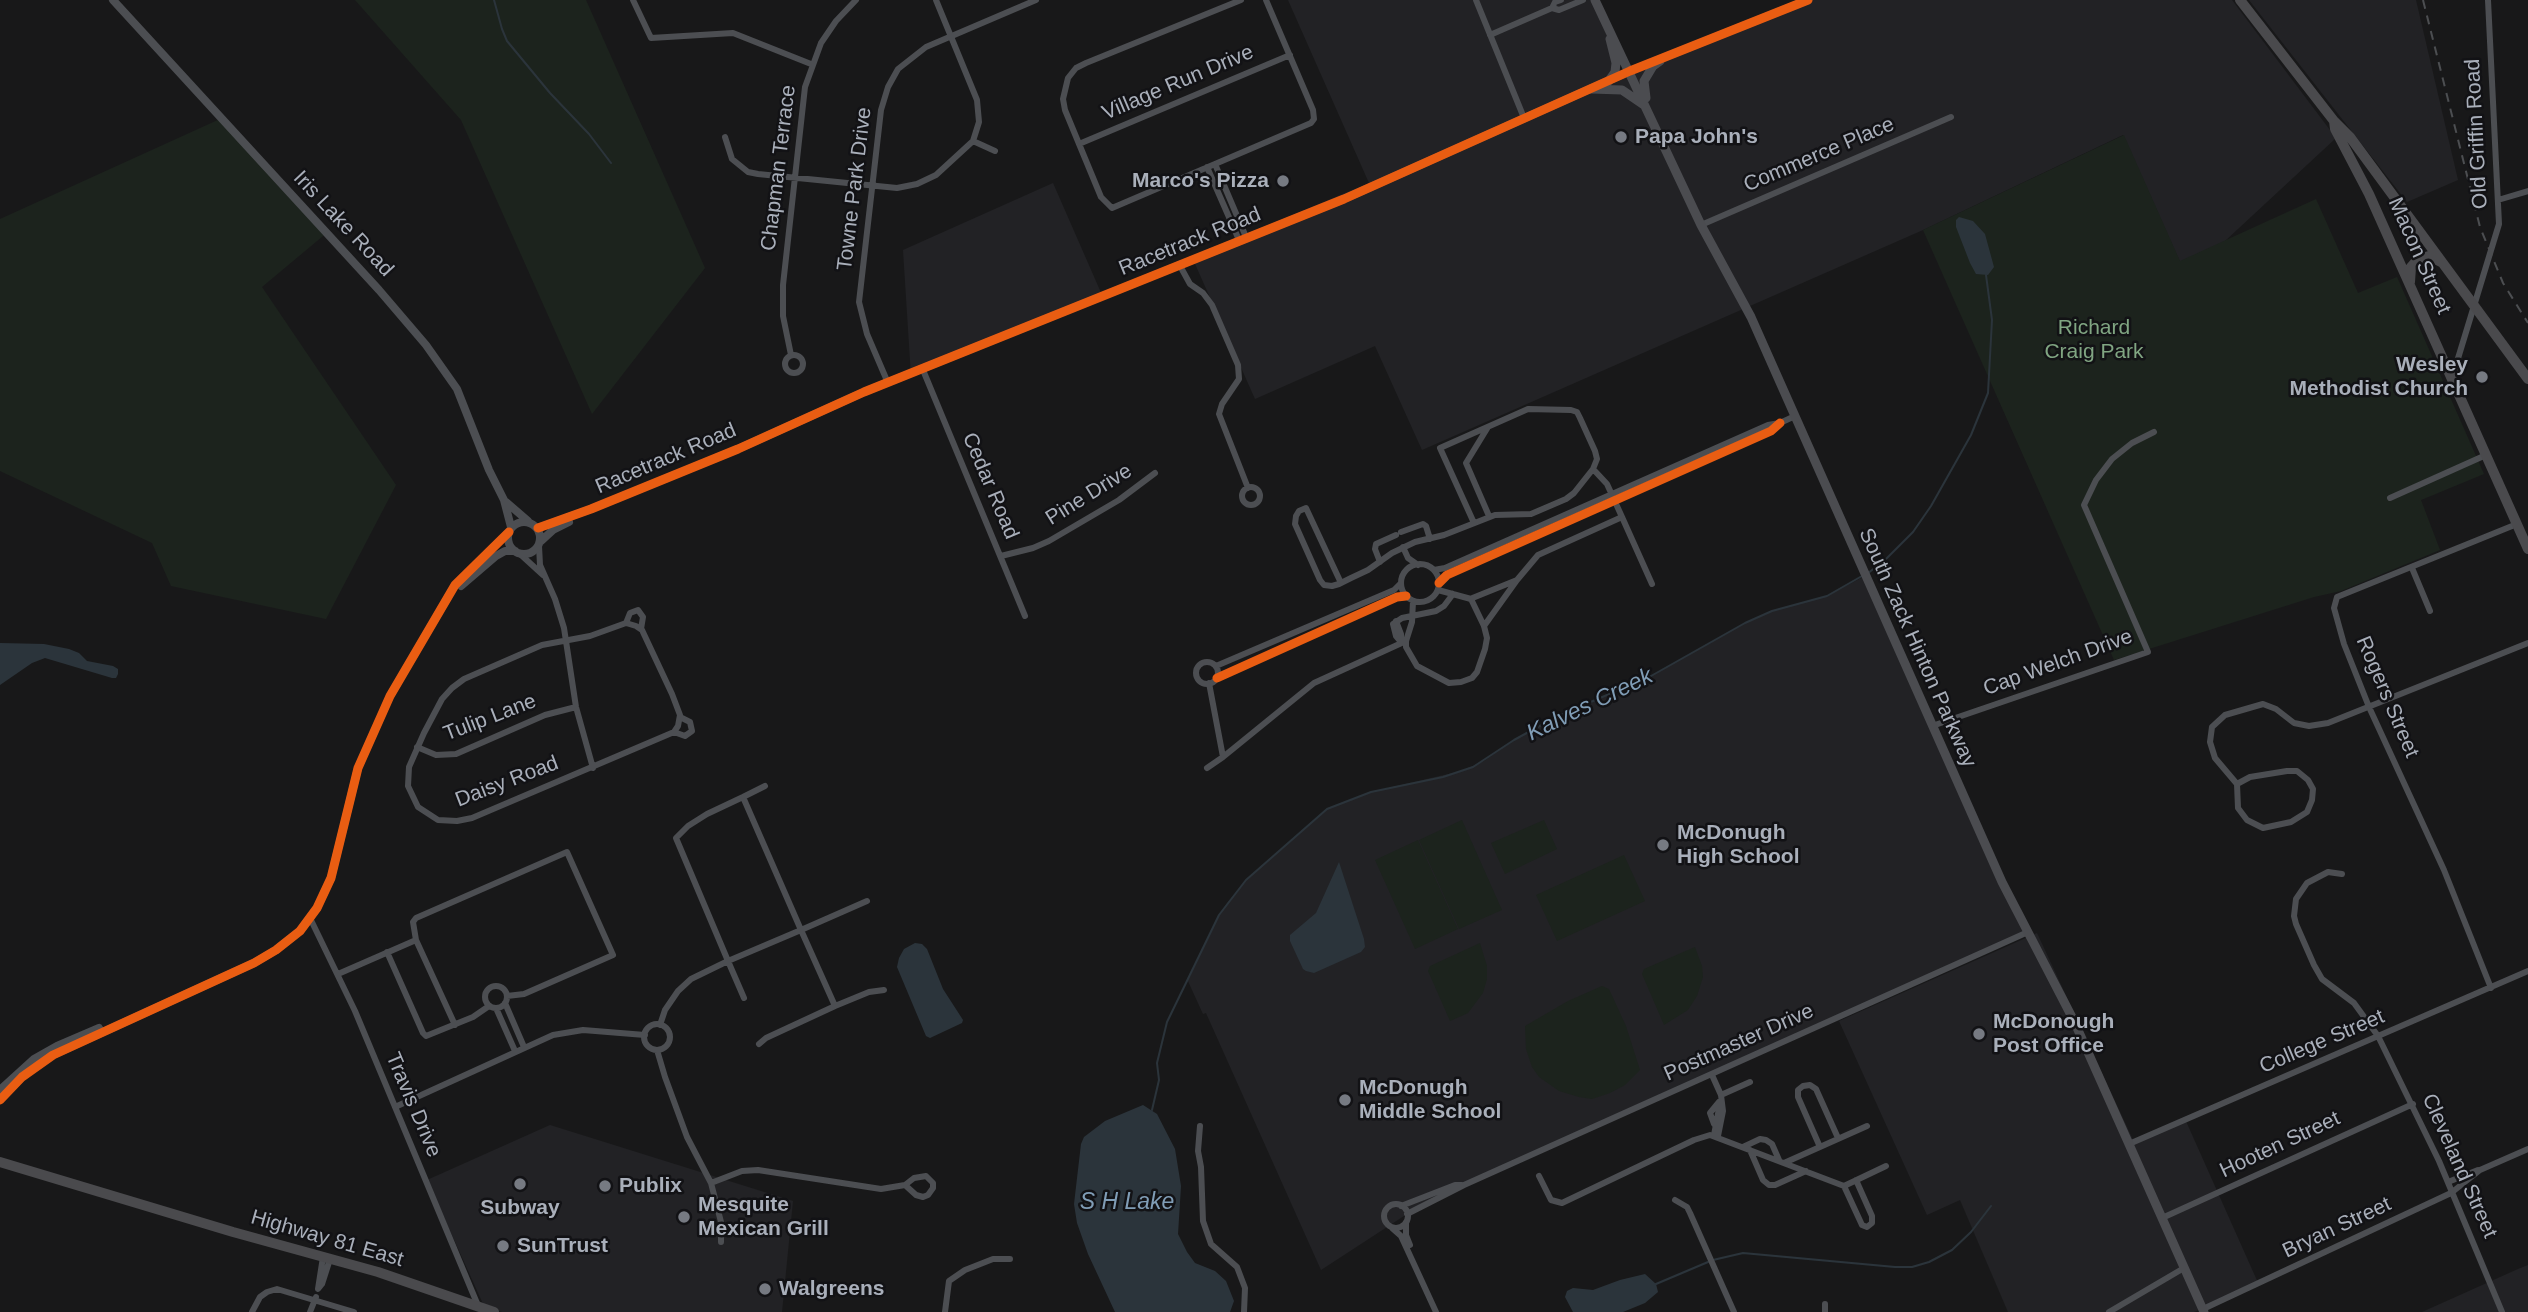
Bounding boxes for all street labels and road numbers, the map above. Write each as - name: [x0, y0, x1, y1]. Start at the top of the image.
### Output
- street label: Village Run Drive: [1099, 40, 1257, 126]
- street label: Old Griffin Road: [2460, 58, 2494, 210]
- street label: Chapman Terrace: [756, 84, 802, 252]
- street label: Towne Park Drive: [832, 106, 878, 272]
- street label: Commerce Place: [1740, 112, 1898, 198]
- street label: Iris Lake Road: [288, 166, 398, 282]
- street label: Macon Street: [2382, 194, 2456, 318]
- street label: Racetrack Road: [1115, 202, 1265, 282]
- street label: Racetrack Road: [592, 418, 740, 500]
- street label: Cedar Road: [956, 429, 1024, 543]
- street label: Pine Drive: [1041, 459, 1137, 531]
- street label: South Zack Hinton Parkway: [1853, 525, 1981, 771]
- street label: Cap Welch Drive: [1980, 624, 2136, 702]
- street label: Rogers Street: [2350, 632, 2424, 762]
- street label: Tulip Lane: [440, 689, 540, 747]
- street label: Daisy Road: [452, 751, 562, 813]
- street label: Postmaster Drive: [1660, 999, 1818, 1087]
- street label: College Street: [2256, 1004, 2388, 1080]
- street label: Travis Drive: [380, 1049, 446, 1161]
- street label: Cleveland Street: [2416, 1090, 2502, 1242]
- street label: Hooten Street: [2216, 1106, 2344, 1184]
- street label: Bryan Street: [2279, 1192, 2395, 1264]
- street label: Highway 81 East: [248, 1205, 406, 1273]

